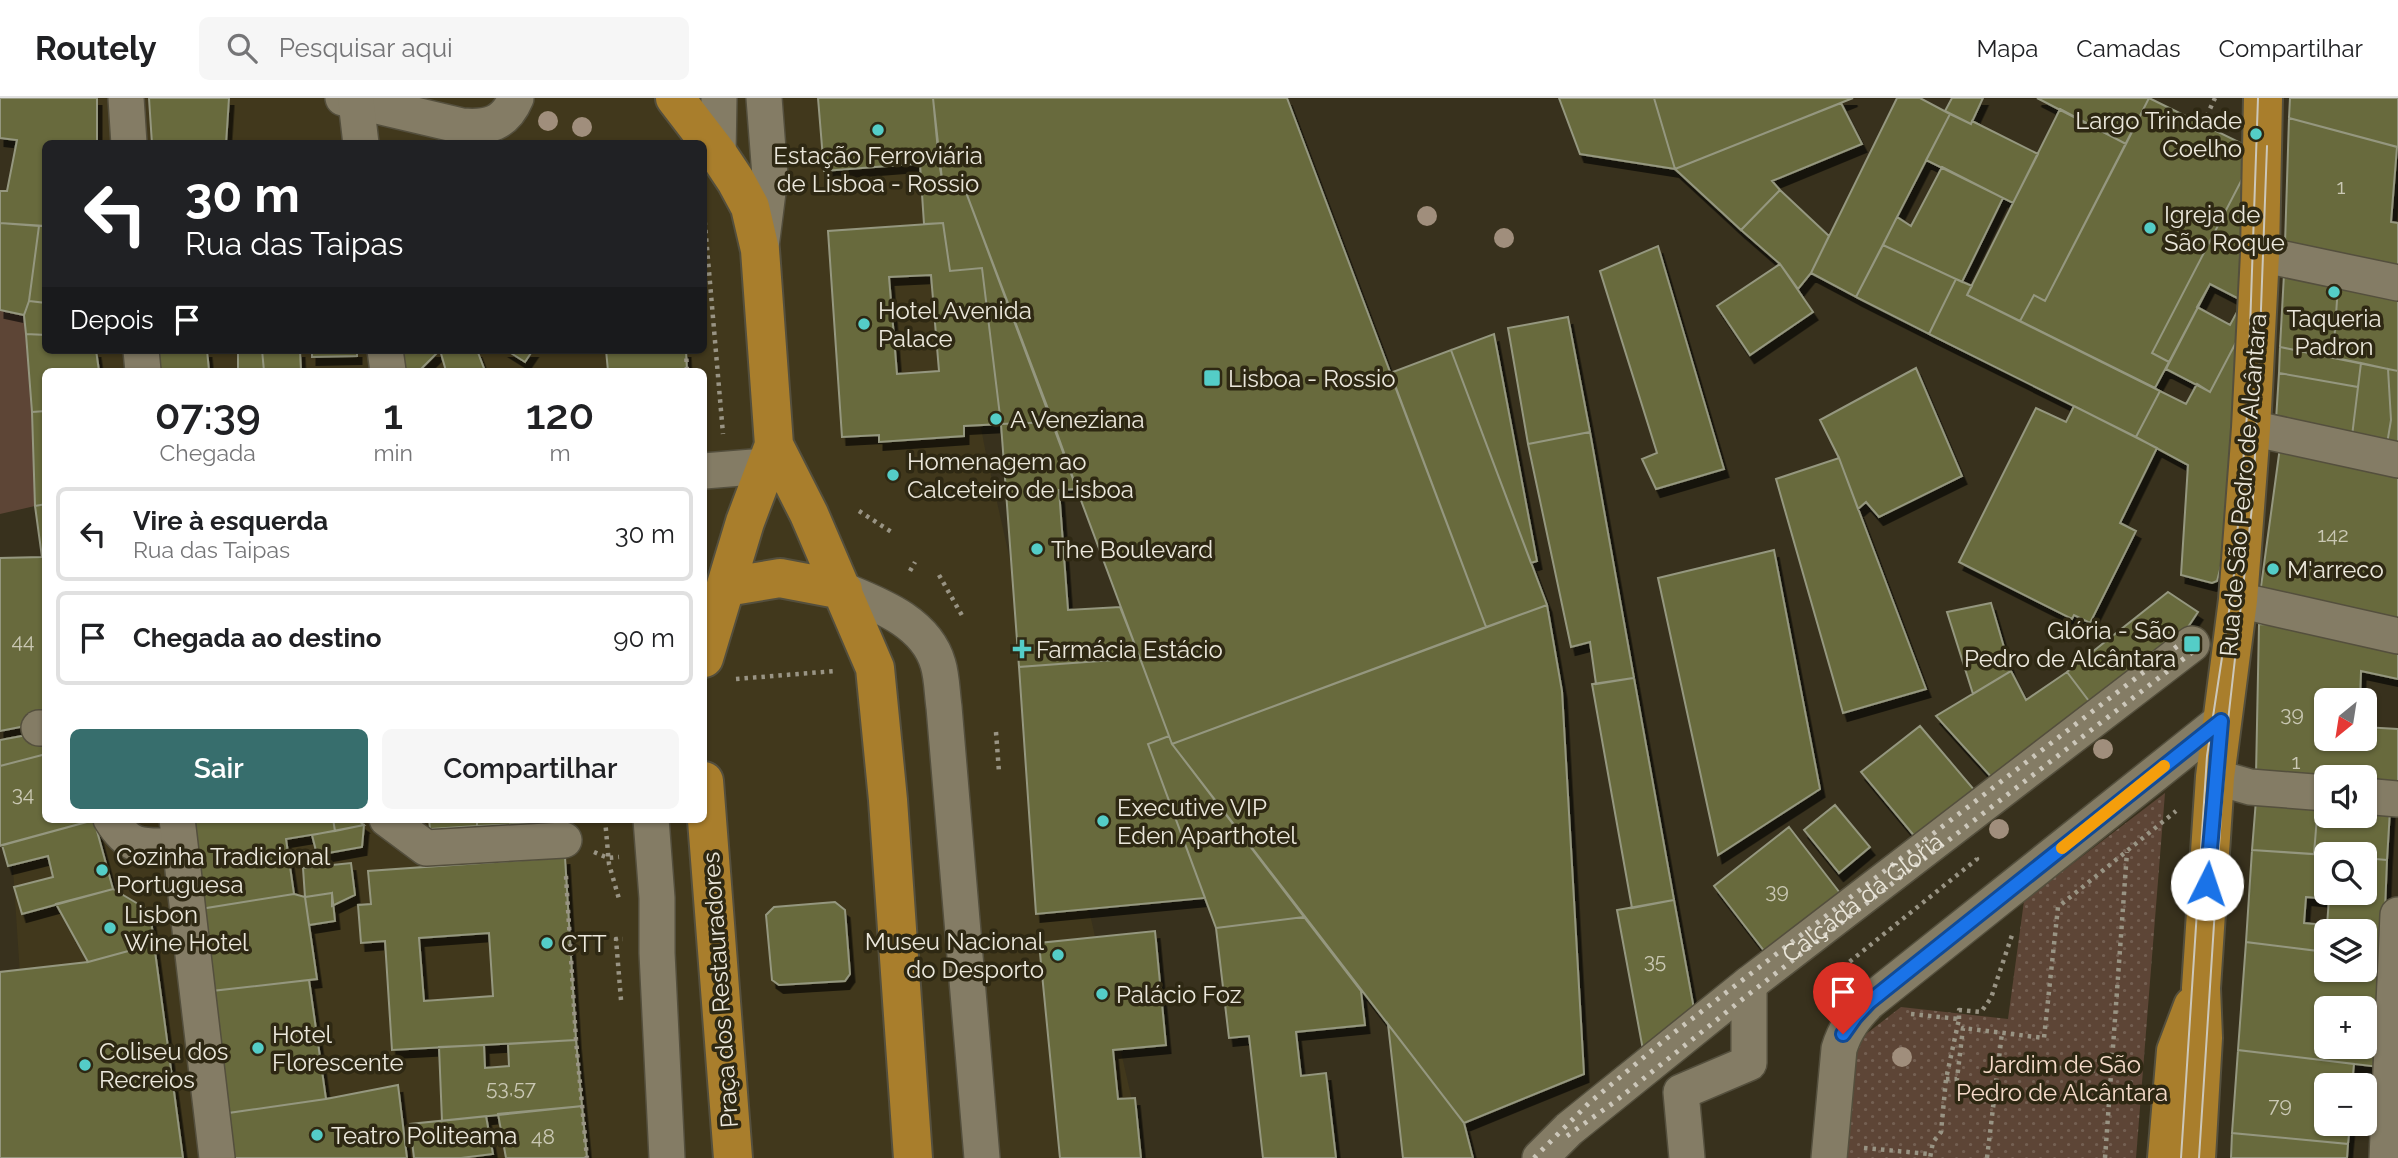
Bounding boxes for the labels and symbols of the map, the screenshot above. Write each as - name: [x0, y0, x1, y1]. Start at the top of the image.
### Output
- place label: Largo Trindade Coelho: [2075, 106, 2242, 163]
- marker: Estação Ferroviária de Lisboa - Rossio: [870, 122, 886, 138]
- marker: Largo Trindade Coelho: [2248, 126, 2264, 142]
- place label: Estação Ferroviária de Lisboa - Rossio: [773, 141, 983, 198]
- house number: 1: [2337, 174, 2346, 199]
- place label: Igreja de São Roque: [2164, 200, 2285, 257]
- marker: Igreja de São Roque: [2142, 220, 2158, 236]
- marker: Taqueria Padron: [2326, 284, 2342, 300]
- place label: Hotel Avenida Palace: [878, 296, 1032, 353]
- place label: Taqueria Padron: [2286, 304, 2382, 361]
- street label: Rua de São Pedro de Alcântara: [2214, 312, 2272, 658]
- marker: Hotel Avenida Palace: [856, 316, 872, 332]
- place label: Lisboa - Rossio: [1228, 364, 1396, 393]
- marker: Lisboa - Rossio: [1202, 368, 1222, 388]
- place label: A Veneziana: [1010, 405, 1145, 434]
- marker: A Veneziana: [988, 411, 1004, 427]
- place label: Homenagem ao Calceteiro de Lisboa: [907, 447, 1134, 504]
- marker: Homenagem ao Calceteiro de Lisboa: [885, 467, 901, 483]
- house number: 142: [2317, 522, 2349, 547]
- place label: The Boulevard: [1051, 535, 1213, 564]
- marker: The Boulevard: [1029, 541, 1045, 557]
- place label: M'arreco: [2287, 555, 2384, 584]
- marker: M'arreco: [2265, 561, 2281, 577]
- place label: Glória - São Pedro de Alcântara: [1964, 616, 2176, 673]
- house number: 44: [12, 628, 34, 653]
- marker: Glória - São Pedro de Alcântara: [2182, 634, 2202, 654]
- place label: Farmácia Estácio: [1036, 635, 1223, 664]
- marker: Farmácia Estácio: [1014, 641, 1030, 657]
- north arrow: [2314, 688, 2376, 751]
- house number: 39: [2280, 701, 2304, 726]
- house number: 1: [2292, 749, 2301, 774]
- house number: 34: [12, 781, 34, 806]
- place label: Executive VIP Eden Aparthotel: [1117, 793, 1297, 850]
- marker: Executive VIP Eden Aparthotel: [1095, 813, 1111, 829]
- street label: Calçada da Glória: [1776, 826, 1949, 968]
- place label: Cozinha Tradicional Portuguesa: [116, 842, 331, 899]
- position arrow: [2170, 847, 2244, 921]
- street label: Praça dos Restauradores: [696, 851, 744, 1129]
- marker: Cozinha Tradicional Portuguesa: [94, 862, 110, 878]
- house number: 39: [1765, 878, 1789, 903]
- place label: Lisbon Wine Hotel: [124, 900, 249, 957]
- marker: Lisbon Wine Hotel: [102, 920, 118, 936]
- place label: Museu Nacional do Desporto: [865, 927, 1044, 984]
- place label: CTT: [561, 929, 607, 958]
- marker: CTT: [539, 935, 555, 951]
- marker: Museu Nacional do Desporto: [1050, 947, 1066, 963]
- house number: 35: [1644, 948, 1666, 973]
- pin: [1813, 962, 1873, 1034]
- place label: Palácio Foz: [1116, 980, 1241, 1009]
- marker: Palácio Foz: [1094, 986, 1110, 1002]
- place label: Hotel Florescente: [272, 1020, 404, 1077]
- place label: Coliseu dos Recreios: [99, 1037, 228, 1094]
- marker: Hotel Florescente: [250, 1040, 266, 1056]
- park label: Jardim de São Pedro de Alcântara: [1956, 1050, 2168, 1107]
- marker: Coliseu dos Recreios: [77, 1057, 93, 1073]
- house number: 53,57: [486, 1075, 537, 1100]
- house number: 79: [2268, 1092, 2292, 1117]
- place label: Teatro Politeama: [331, 1121, 517, 1150]
- house number: 48: [531, 1124, 555, 1149]
- marker: Teatro Politeama: [309, 1127, 325, 1143]

